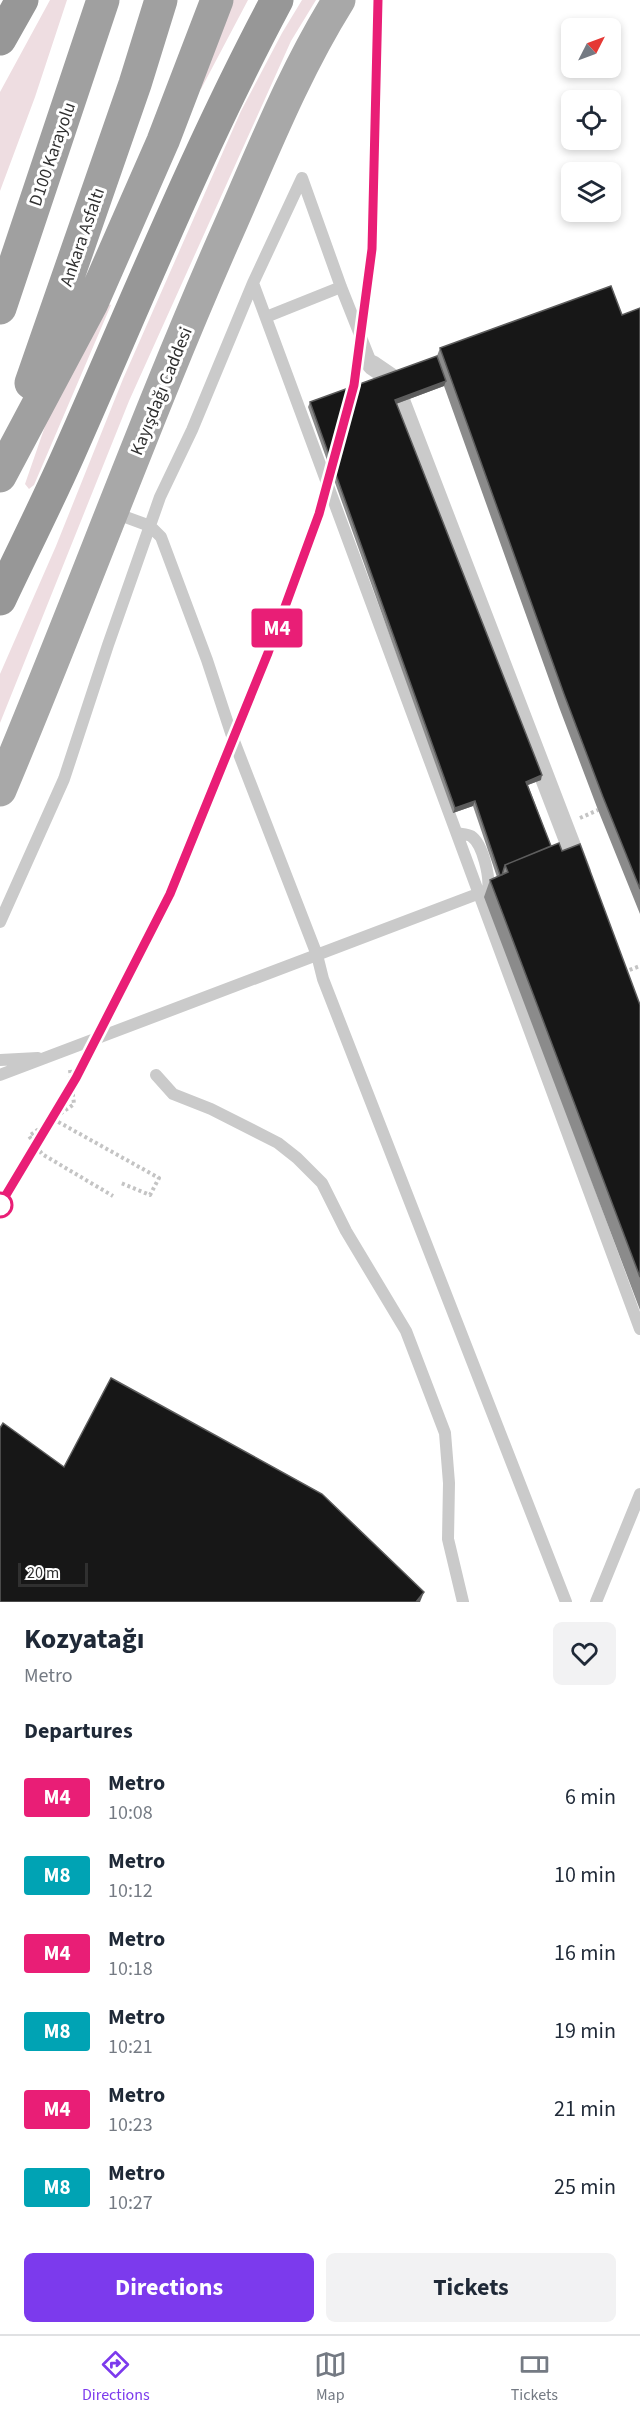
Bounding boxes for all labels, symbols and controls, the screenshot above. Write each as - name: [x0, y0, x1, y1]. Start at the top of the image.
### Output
- north arrow: [561, 18, 621, 78]
- map controls: [561, 18, 621, 222]
- button: locate: [561, 90, 621, 150]
- street label: D100 Karayolu: [23, 99, 82, 209]
- button: layers: [561, 162, 621, 222]
- street label: Ankara Asfaltı: [54, 185, 111, 290]
- street label: Kayışdağı Caddesi: [124, 323, 199, 459]
- line badge: M4: [250, 608, 304, 648]
- text: M4: [263, 613, 291, 643]
- unlabelled marker: [0, 1192, 13, 1218]
- scale bar: [18, 1560, 88, 1588]
- text: 20 m: [27, 1562, 59, 1584]
- text: Kozyatağı: [24, 1619, 144, 1659]
- button: heart: [553, 1622, 616, 1685]
- text: Metro: [24, 1662, 73, 1690]
- text: Departures: [24, 1715, 133, 1747]
- text: Metro: [108, 1767, 165, 1799]
- text: 6 min: [565, 1781, 616, 1813]
- text: M4: [43, 1782, 71, 1812]
- text: 10:08: [108, 1799, 153, 1827]
- text: Metro: [108, 1845, 165, 1877]
- text: 10 min: [554, 1859, 616, 1891]
- text: M8: [43, 1860, 71, 1890]
- text: 10:12: [108, 1877, 153, 1905]
- text: Metro: [108, 1923, 165, 1955]
- text: 16 min: [554, 1937, 616, 1969]
- text: M4: [43, 1938, 71, 1968]
- text: 10:18: [108, 1955, 153, 1983]
- text: Metro: [108, 2001, 165, 2033]
- text: 19 min: [554, 2015, 616, 2047]
- text: M8: [43, 2016, 71, 2046]
- text: 10:21: [108, 2033, 153, 2061]
- text: Metro: [108, 2079, 165, 2111]
- text: 21 min: [554, 2093, 616, 2125]
- text: M4: [43, 2094, 71, 2124]
- text: 10:23: [108, 2111, 153, 2139]
- text: Metro: [108, 2157, 165, 2189]
- text: 25 min: [554, 2171, 616, 2203]
- text: M8: [43, 2172, 71, 2202]
- text: 10:27: [108, 2189, 153, 2217]
- button: Directions: [24, 2253, 314, 2322]
- button: Tickets: [326, 2253, 616, 2322]
- tab: Directions: [82, 2348, 150, 2406]
- tab: Map: [314, 2348, 347, 2406]
- tab: Tickets: [511, 2348, 558, 2406]

